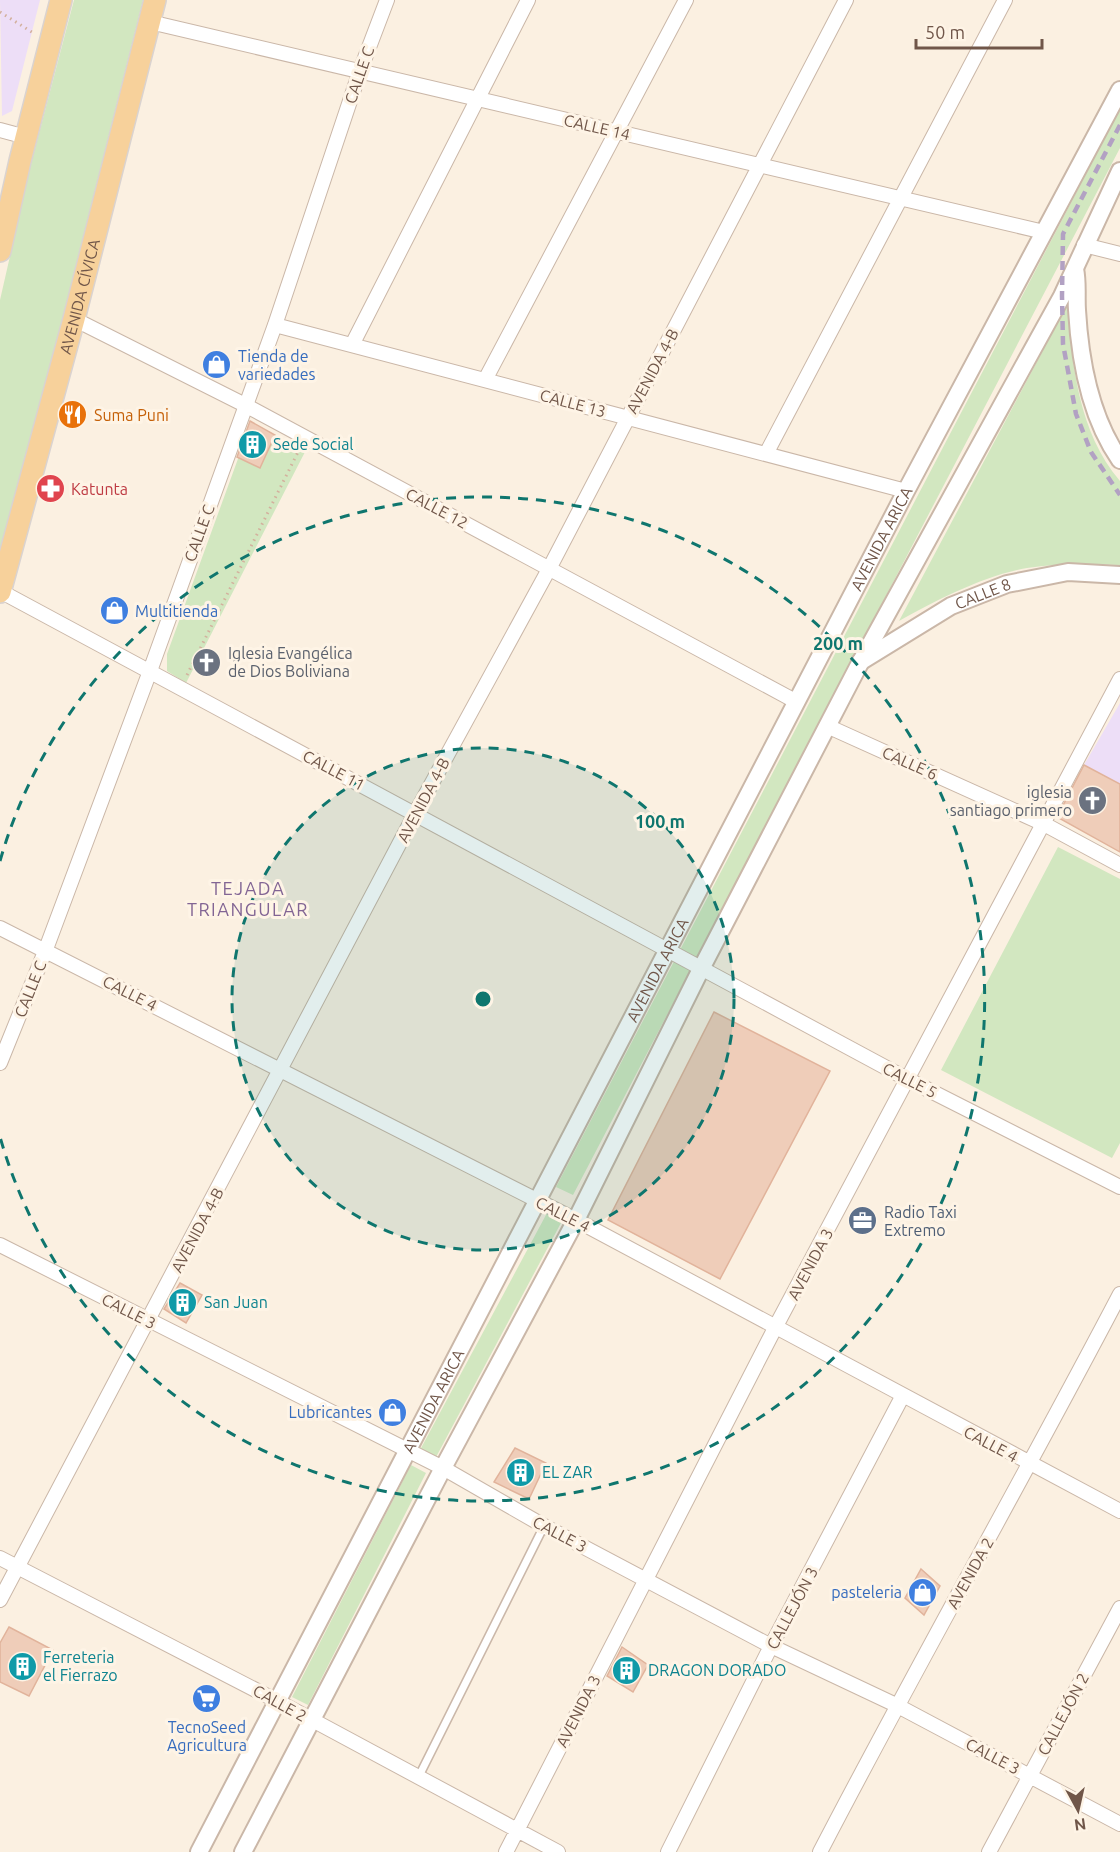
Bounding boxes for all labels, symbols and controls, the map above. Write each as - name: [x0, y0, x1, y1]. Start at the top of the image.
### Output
- scale bar: [916, 12, 1042, 50]
- text: 50 m: [925, 22, 965, 42]
- street label: CALLE C: [341, 44, 377, 106]
- street label: CALLE 14: [562, 111, 632, 143]
- street label: AVENIDA CÍVICA: [56, 236, 103, 356]
- street label: AVENIDA 4-B: [622, 326, 682, 416]
- place label: Tienda de variedades: [238, 347, 316, 383]
- shop icon: Tienda de variedades: [201, 349, 233, 381]
- street label: CALLE 13: [538, 386, 608, 420]
- restaurant icon: Suma Puni: [57, 399, 89, 431]
- place label: Suma Puni: [94, 406, 169, 424]
- building icon: Sede Social: [236, 428, 268, 460]
- place label: Sede Social: [273, 435, 354, 453]
- pharmacy icon: Katunta: [34, 473, 66, 505]
- place label: Katunta: [71, 480, 128, 498]
- street label: AVENIDA ARICA: [847, 483, 916, 594]
- street label: CALLE 12: [403, 484, 471, 532]
- street label: CALLE C: [180, 502, 218, 564]
- street label: CALLE 8: [952, 574, 1013, 613]
- shop icon: Multitienda: [98, 595, 130, 627]
- place label: Multitienda: [135, 602, 218, 620]
- text: 200 m: [813, 633, 863, 653]
- place label: Iglesia Evangélica de Dios Boliviana: [228, 644, 353, 680]
- church icon: Iglesia Evangélica de Dios Boliviana: [191, 646, 223, 678]
- street label: CALLE 6: [880, 743, 940, 783]
- street label: CALLE 11: [300, 746, 368, 794]
- street label: AVENIDA 4-B: [393, 755, 453, 845]
- place label: iglesia santiago primero: [950, 783, 1072, 819]
- church icon: iglesia santiago primero: [1077, 785, 1109, 817]
- text: 100 m: [635, 811, 685, 831]
- district label: TEJADA TRIANGULAR: [187, 878, 309, 919]
- street label: AVENIDA ARICA: [623, 914, 692, 1025]
- street label: CALLE C: [11, 958, 50, 1020]
- street label: CALLE 4: [100, 972, 160, 1014]
- centre of rings: [473, 989, 493, 1009]
- street label: CALLE 5: [880, 1059, 940, 1101]
- street label: AVENIDA 4-B: [167, 1185, 227, 1275]
- street label: CALLE 4: [533, 1193, 593, 1235]
- place label: Radio Taxi Extremo: [884, 1203, 957, 1239]
- office icon: Radio Taxi Extremo: [847, 1205, 879, 1237]
- street label: AVENIDA 3: [784, 1225, 836, 1303]
- building icon: San Juan: [167, 1286, 199, 1318]
- street label: CALLE 3: [99, 1290, 159, 1332]
- place label: San Juan: [204, 1293, 268, 1311]
- street label: AVENIDA ARICA: [399, 1346, 468, 1456]
- shop icon: Lubricantes: [377, 1396, 409, 1428]
- place label: Lubricantes: [289, 1403, 372, 1421]
- street label: CALLE 4: [961, 1422, 1021, 1466]
- building icon: EL ZAR: [505, 1456, 537, 1488]
- place label: EL ZAR: [542, 1463, 593, 1481]
- street label: CALLE 3: [530, 1512, 590, 1556]
- street label: AVENIDA 2: [943, 1534, 997, 1612]
- street label: CALLEJÓN 3: [762, 1563, 821, 1652]
- shop icon: pasteleria: [907, 1576, 939, 1608]
- place label: pasteleria: [831, 1583, 902, 1601]
- place label: Ferreteria el Fierrazo: [43, 1648, 118, 1684]
- building icon: Ferreteria el Fierrazo: [6, 1650, 38, 1682]
- building icon: DRAGON DORADO: [611, 1654, 643, 1686]
- place label: DRAGON DORADO: [648, 1661, 786, 1679]
- street label: CALLEJÓN 2: [1033, 1669, 1092, 1758]
- street label: AVENIDA 3: [552, 1672, 604, 1750]
- street label: CALLE 2: [250, 1681, 310, 1725]
- supermarket icon: TecnoSeed Agricultura: [191, 1683, 223, 1715]
- place label: TecnoSeed Agricultura: [167, 1718, 247, 1754]
- street label: CALLE 3: [963, 1734, 1023, 1778]
- north arrow: [1048, 1780, 1108, 1840]
- text: N: [1073, 1815, 1087, 1835]

